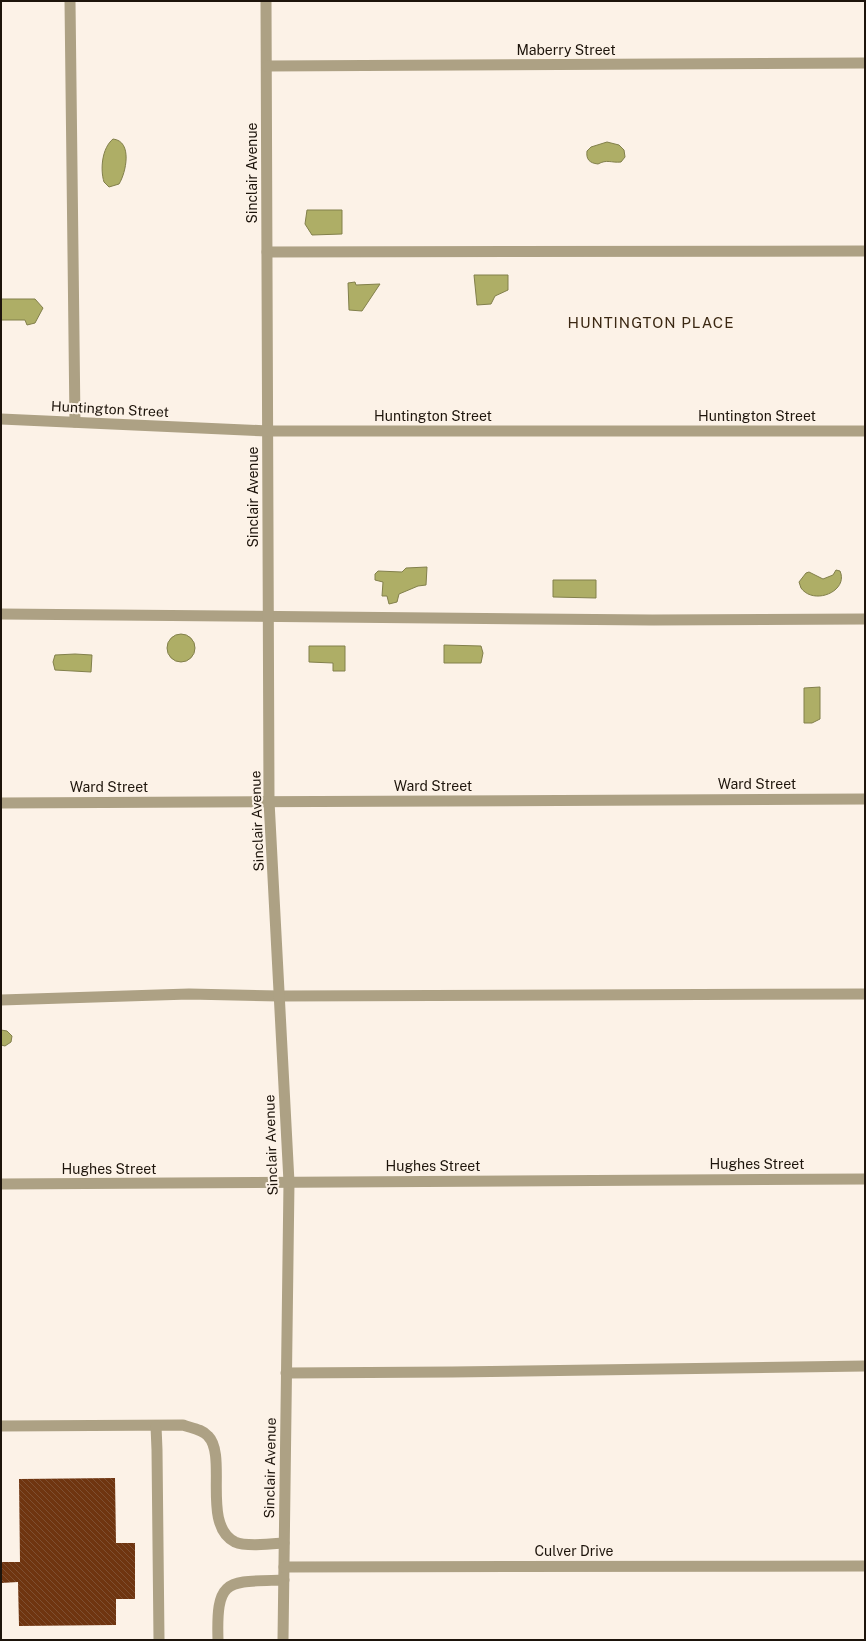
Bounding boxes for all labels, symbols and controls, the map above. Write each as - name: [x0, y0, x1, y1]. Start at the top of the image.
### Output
- street label: Maberry Street: [516, 42, 616, 58]
- street label: Sinclair Avenue: [244, 122, 260, 223]
- district label: HUNTINGTON PLACE: [567, 314, 735, 331]
- street label: Huntington Street: [51, 398, 169, 420]
- street label: Huntington Street: [374, 408, 492, 424]
- street label: Huntington Street: [698, 408, 816, 424]
- street label: Sinclair Avenue: [245, 446, 261, 547]
- street label: Sinclair Avenue: [247, 770, 267, 872]
- street label: Ward Street: [718, 776, 796, 792]
- street label: Ward Street: [394, 778, 472, 794]
- street label: Ward Street: [70, 779, 148, 795]
- street label: Sinclair Avenue: [261, 1094, 281, 1196]
- street label: Hughes Street: [710, 1156, 804, 1172]
- street label: Hughes Street: [386, 1158, 480, 1174]
- street label: Hughes Street: [62, 1161, 156, 1177]
- street label: Sinclair Avenue: [261, 1417, 279, 1519]
- street label: Culver Drive: [534, 1543, 614, 1559]

